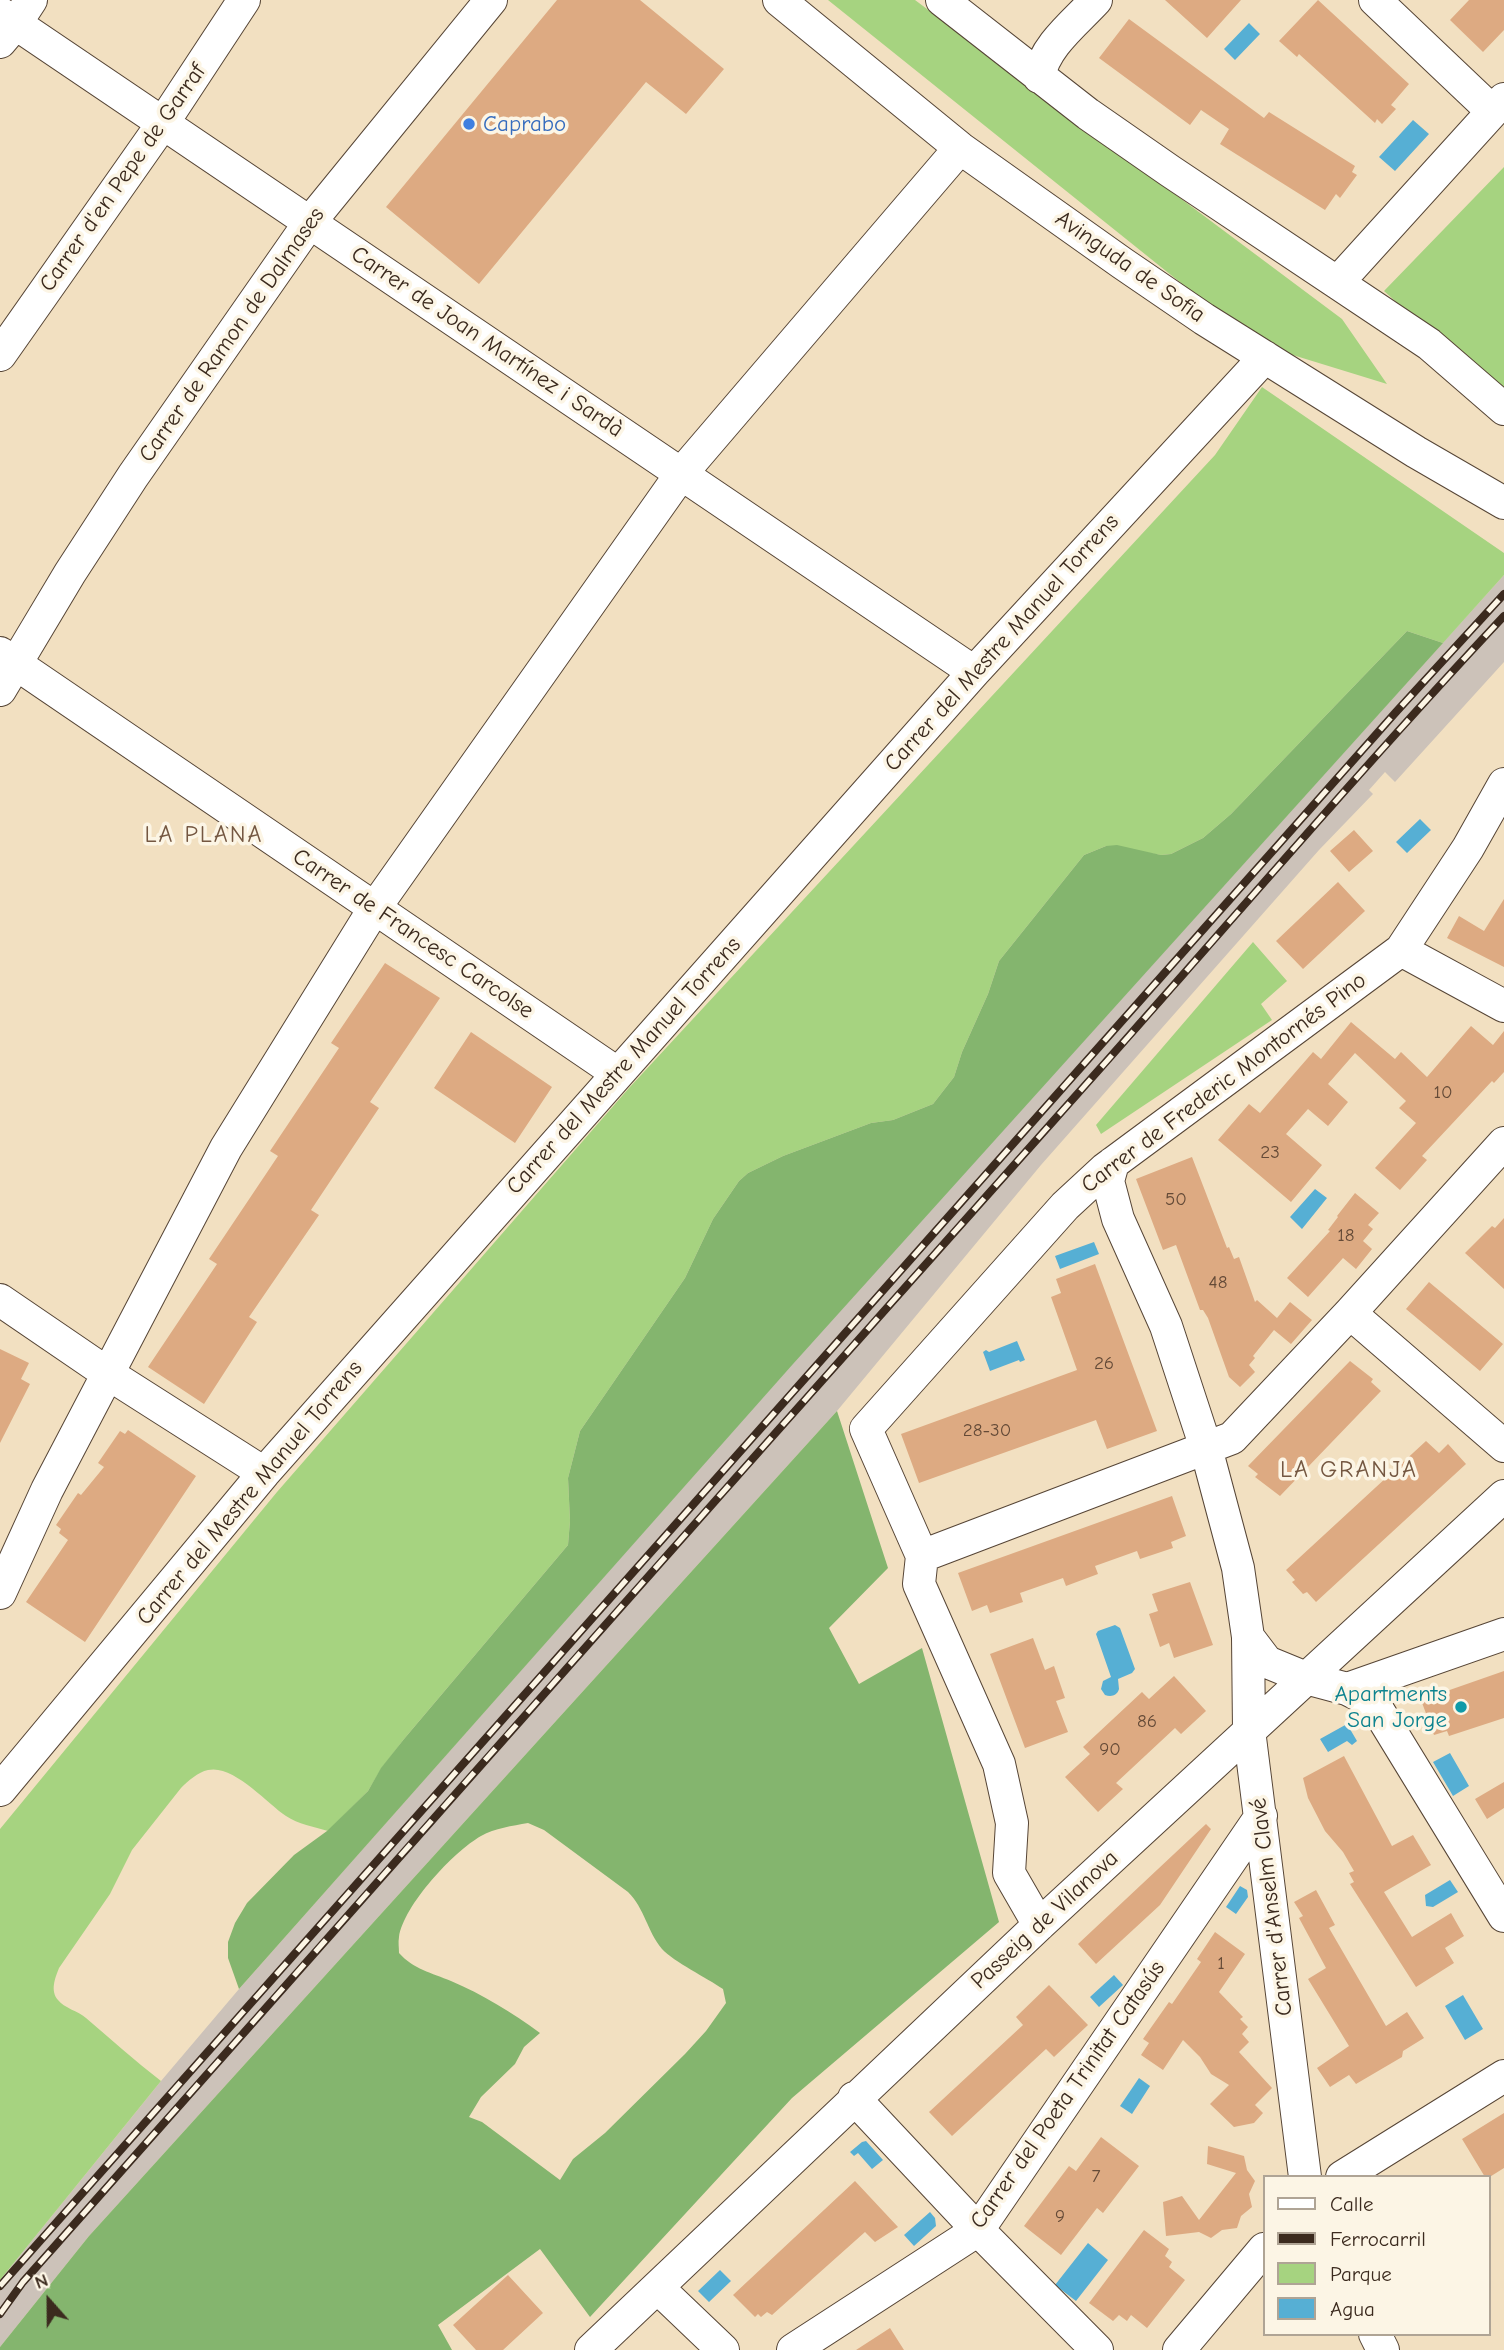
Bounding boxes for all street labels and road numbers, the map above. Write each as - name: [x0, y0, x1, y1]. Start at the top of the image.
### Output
- street label: Carrer d'en Pepe de Garraf: [34, 59, 212, 297]
- street label: Carrer de Ramon de Dalmases: [133, 202, 331, 468]
- street label: Avinguda de Sofia: [1050, 205, 1210, 329]
- street label: Carrer de Joan Martínez i Sardà: [346, 240, 628, 444]
- street label: Carrer del Mestre Manuel Torrens: [879, 509, 1125, 777]
- street label: Carrer de Francesc Carcolse: [287, 843, 539, 1025]
- street label: Carrer del Mestre Manuel Torrens: [501, 932, 747, 1200]
- street label: Carrer de Frederic Montornés Pino: [1076, 967, 1372, 1199]
- street label: Carrer del Mestre Manuel Torrens: [131, 1355, 369, 1631]
- street label: Carrer d'Anselm Clavé: [1245, 1796, 1299, 2018]
- street label: Passeig de Vilanova: [966, 1845, 1124, 1995]
- street label: Carrer del Poeta Trinitat Catasús: [965, 1956, 1171, 2234]

